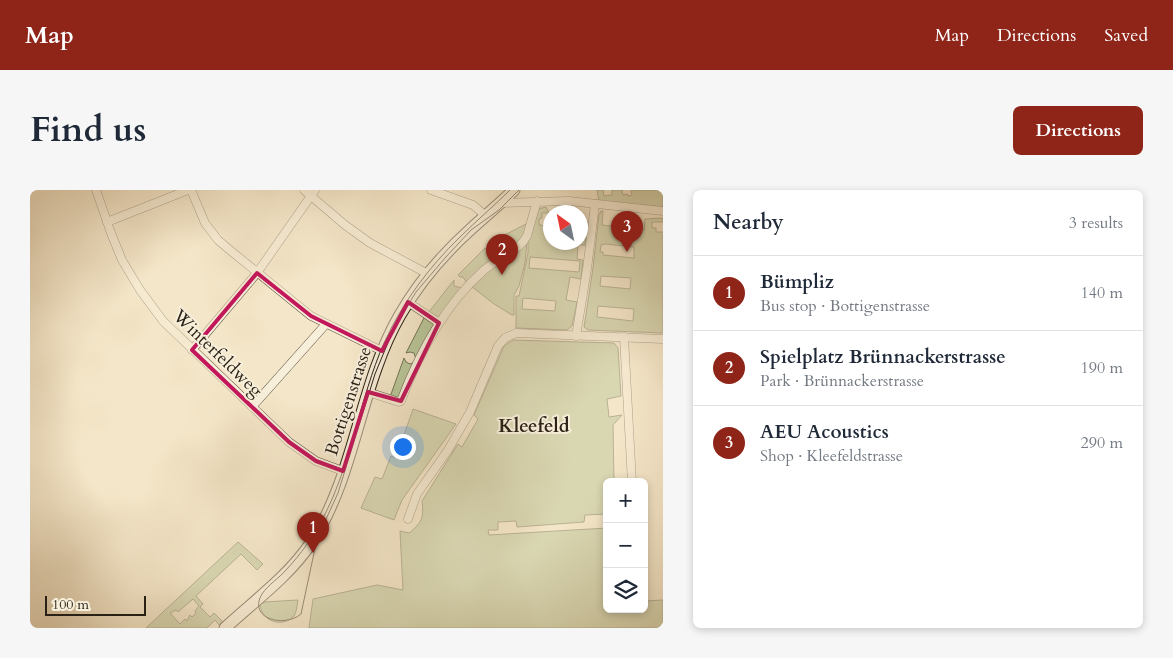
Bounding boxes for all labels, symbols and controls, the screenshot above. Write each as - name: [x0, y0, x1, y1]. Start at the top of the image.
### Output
- text: Map: [25, 19, 74, 52]
- text: Map: [935, 23, 969, 48]
- text: Directions: [997, 23, 1076, 48]
- text: Saved: [1104, 23, 1148, 48]
- text: Find us: [30, 106, 146, 154]
- button: Directions: [1013, 106, 1143, 155]
- north arrow: [543, 205, 588, 250]
- text: Nearby: [713, 208, 784, 237]
- pin: 3: [611, 211, 643, 252]
- text: 3 results: [1069, 212, 1123, 234]
- pin: 2: [486, 234, 518, 275]
- text: Bümpliz: [760, 269, 834, 295]
- text: 1: [725, 282, 733, 304]
- text: 140 m: [1081, 282, 1123, 304]
- text: Bus stop · Bottigenstrasse: [760, 295, 930, 317]
- street label: Winterfeldweg: [166, 303, 269, 403]
- street label: Bottigenstrasse: [319, 343, 378, 459]
- text: Spielplatz Brünnackerstrasse: [760, 344, 1006, 370]
- text: 2: [725, 357, 733, 379]
- text: 190 m: [1081, 357, 1123, 379]
- text: Park · Brünnackerstrasse: [760, 370, 924, 392]
- district label: Kleefeld: [498, 413, 570, 439]
- text: AEU Acoustics: [760, 419, 889, 445]
- text: 3: [725, 432, 733, 454]
- text: 290 m: [1081, 432, 1123, 454]
- your location: [390, 434, 416, 460]
- text: Shop · Kleefeldstrasse: [760, 445, 903, 467]
- map controls: [603, 478, 648, 613]
- button: +: [603, 478, 648, 523]
- pin: 1: [297, 512, 329, 553]
- button: −: [603, 523, 648, 568]
- button: layers: [603, 568, 648, 613]
- scale bar: [45, 593, 146, 616]
- text: 100 m: [52, 595, 89, 614]

